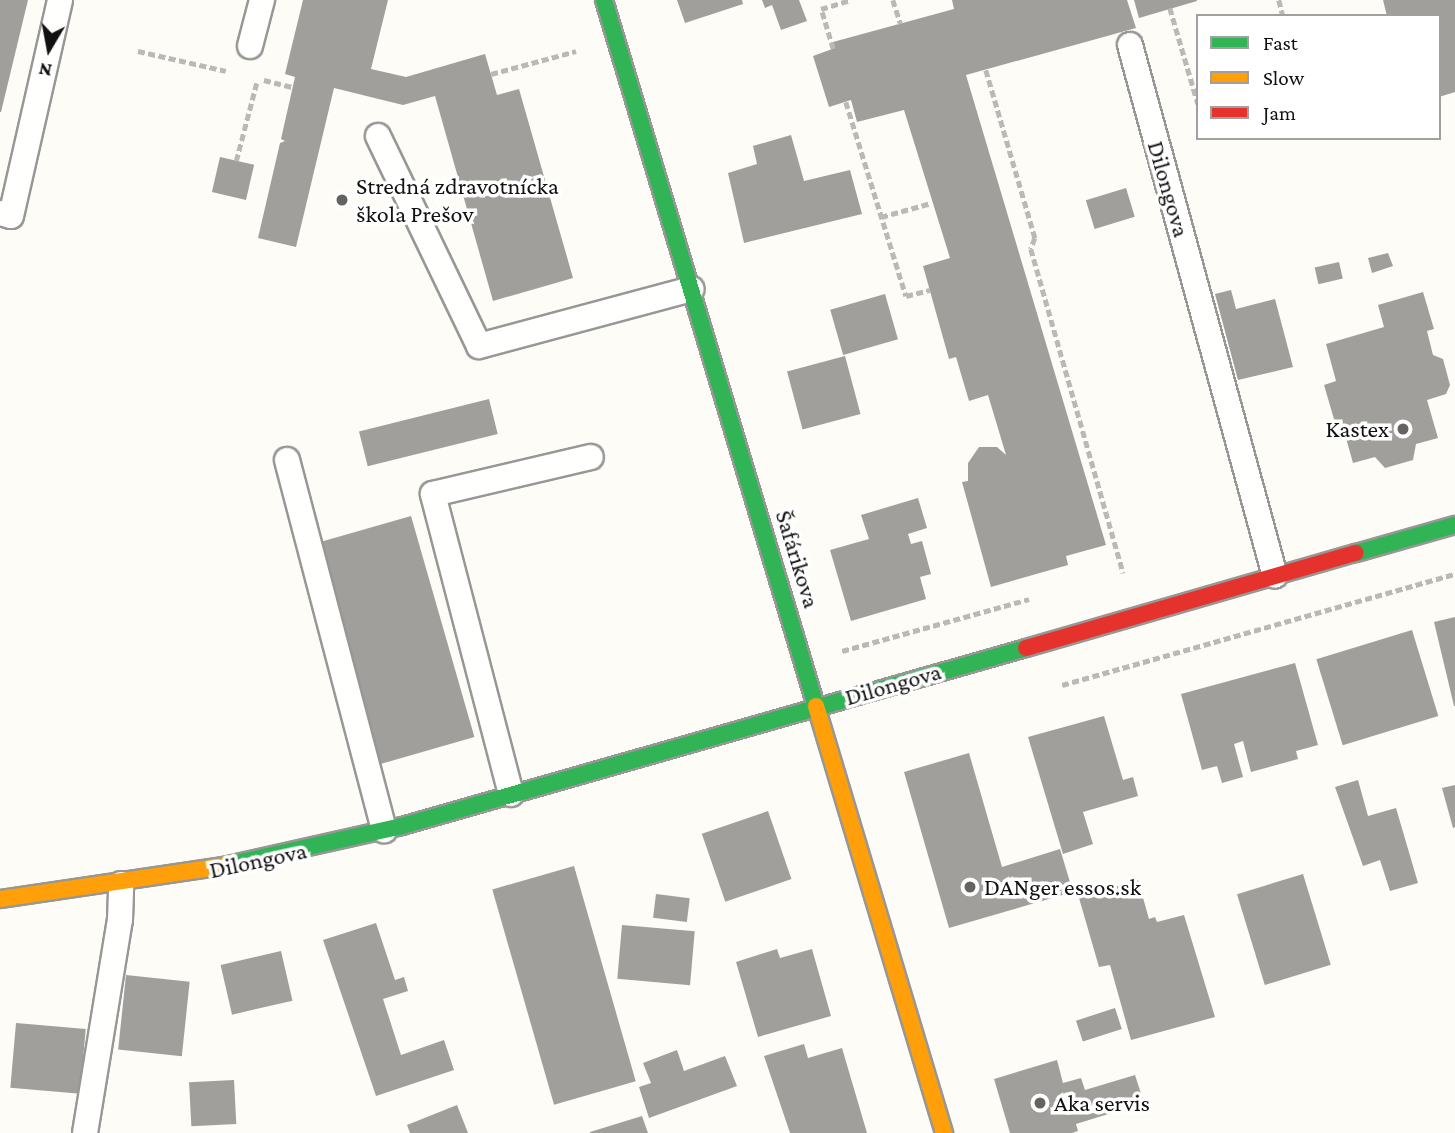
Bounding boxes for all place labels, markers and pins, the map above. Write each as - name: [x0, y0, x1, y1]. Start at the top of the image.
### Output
- place label: Stredná zdravotnícka škola Prešov: [356, 172, 559, 228]
- marker: Stredná zdravotnícka škola Prešov: [334, 192, 350, 208]
- place label: Kastex: [1326, 415, 1389, 443]
- marker: Kastex: [1395, 421, 1411, 437]
- place label: DANger essos.sk: [984, 873, 1141, 901]
- marker: DANger essos.sk: [962, 879, 978, 895]
- place label: Aka servis: [1054, 1089, 1150, 1117]
- marker: Aka servis: [1032, 1095, 1048, 1111]

